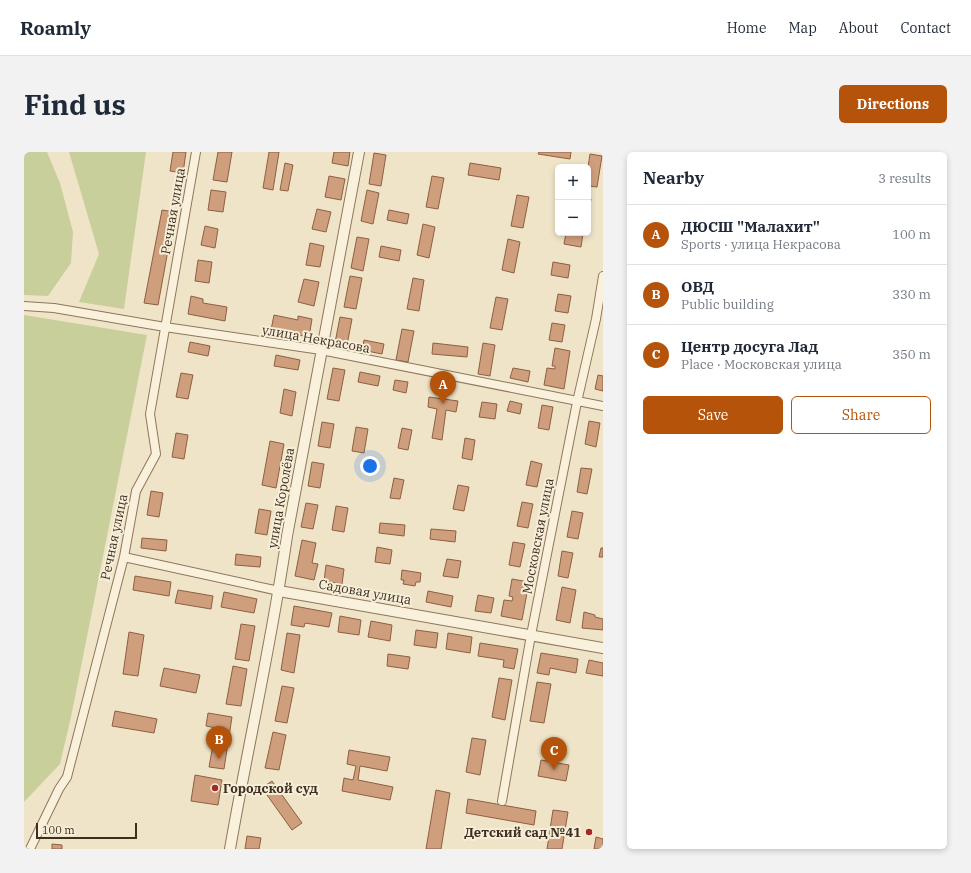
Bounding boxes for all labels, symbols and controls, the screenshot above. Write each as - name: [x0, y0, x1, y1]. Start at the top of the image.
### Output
- text: Roamly: [20, 16, 91, 40]
- text: Home: [727, 19, 766, 37]
- text: Map: [788, 19, 817, 37]
- text: About: [839, 19, 878, 37]
- text: Contact: [900, 19, 951, 37]
- button: Directions: [839, 85, 947, 123]
- text: Find us: [24, 86, 126, 123]
- map controls: [555, 164, 591, 236]
- button: +: [555, 164, 591, 200]
- street label: Речная улица: [157, 166, 189, 256]
- text: Nearby: [643, 167, 704, 189]
- text: 3 results: [878, 170, 931, 187]
- button: −: [555, 200, 591, 236]
- text: ДЮСШ "Малахит": [681, 217, 820, 236]
- text: A: [651, 226, 661, 243]
- text: 100 m: [892, 226, 931, 243]
- text: Sports · улица Некрасова: [681, 236, 841, 253]
- text: ОВД: [681, 277, 714, 296]
- text: B: [651, 286, 661, 303]
- text: 330 m: [892, 286, 931, 303]
- text: Public building: [681, 296, 774, 313]
- street label: улица Некрасова: [260, 321, 372, 357]
- text: Центр досуга Лад: [681, 337, 818, 356]
- text: C: [652, 346, 660, 363]
- text: 350 m: [892, 346, 931, 363]
- text: Place · Московская улица: [681, 356, 842, 373]
- pin: A: [430, 371, 456, 404]
- button: Save: [643, 396, 783, 434]
- button: Share: [791, 396, 931, 434]
- street label: улица Королёва: [264, 446, 298, 550]
- your location: [360, 456, 380, 476]
- street label: Московская улица: [518, 476, 558, 596]
- street label: Речная улица: [97, 492, 131, 582]
- street label: Садовая улица: [317, 575, 413, 609]
- pin: B: [206, 726, 232, 759]
- pin: C: [541, 737, 567, 770]
- place label: Городской суд: [223, 780, 319, 797]
- marker: Городской суд: [210, 783, 220, 793]
- scale bar: [36, 821, 137, 840]
- text: 100 m: [42, 823, 75, 837]
- place label: Детский сад №41: [464, 824, 581, 841]
- marker: Детский сад №41: [584, 827, 594, 837]

